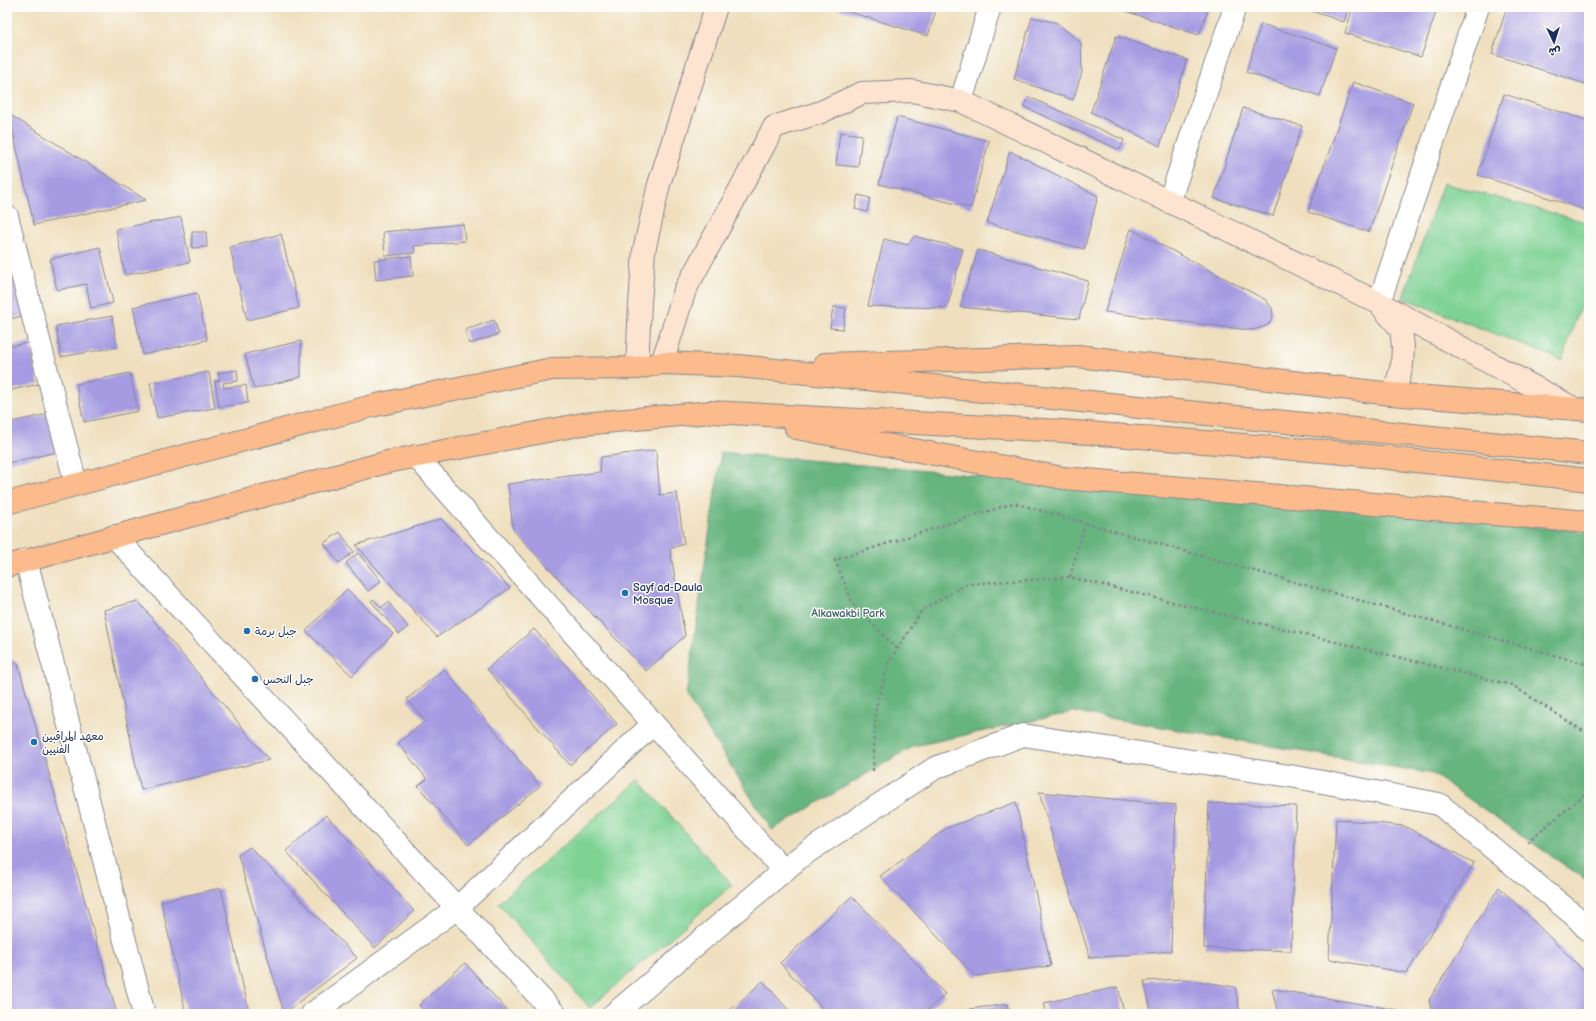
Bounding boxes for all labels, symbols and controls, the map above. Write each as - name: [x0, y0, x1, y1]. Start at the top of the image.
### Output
- north arrow: [1534, 22, 1574, 62]
- text: ش: [1548, 45, 1561, 58]
- place label: Sayf ad-Daula Mosque: [633, 581, 703, 607]
- marker: Sayf ad-Daula Mosque: [620, 588, 630, 598]
- park label: Alkawakbi Park: [811, 607, 885, 620]
- place label: جبل برمة: [255, 625, 297, 639]
- marker: جبل برمة: [242, 626, 252, 636]
- place label: جبل النحس: [263, 673, 314, 687]
- marker: جبل النحس: [250, 674, 260, 684]
- place label: معهد المراقبين الفنيين: [42, 730, 104, 756]
- marker: معهد المراقبين الفنيين: [29, 737, 39, 747]

